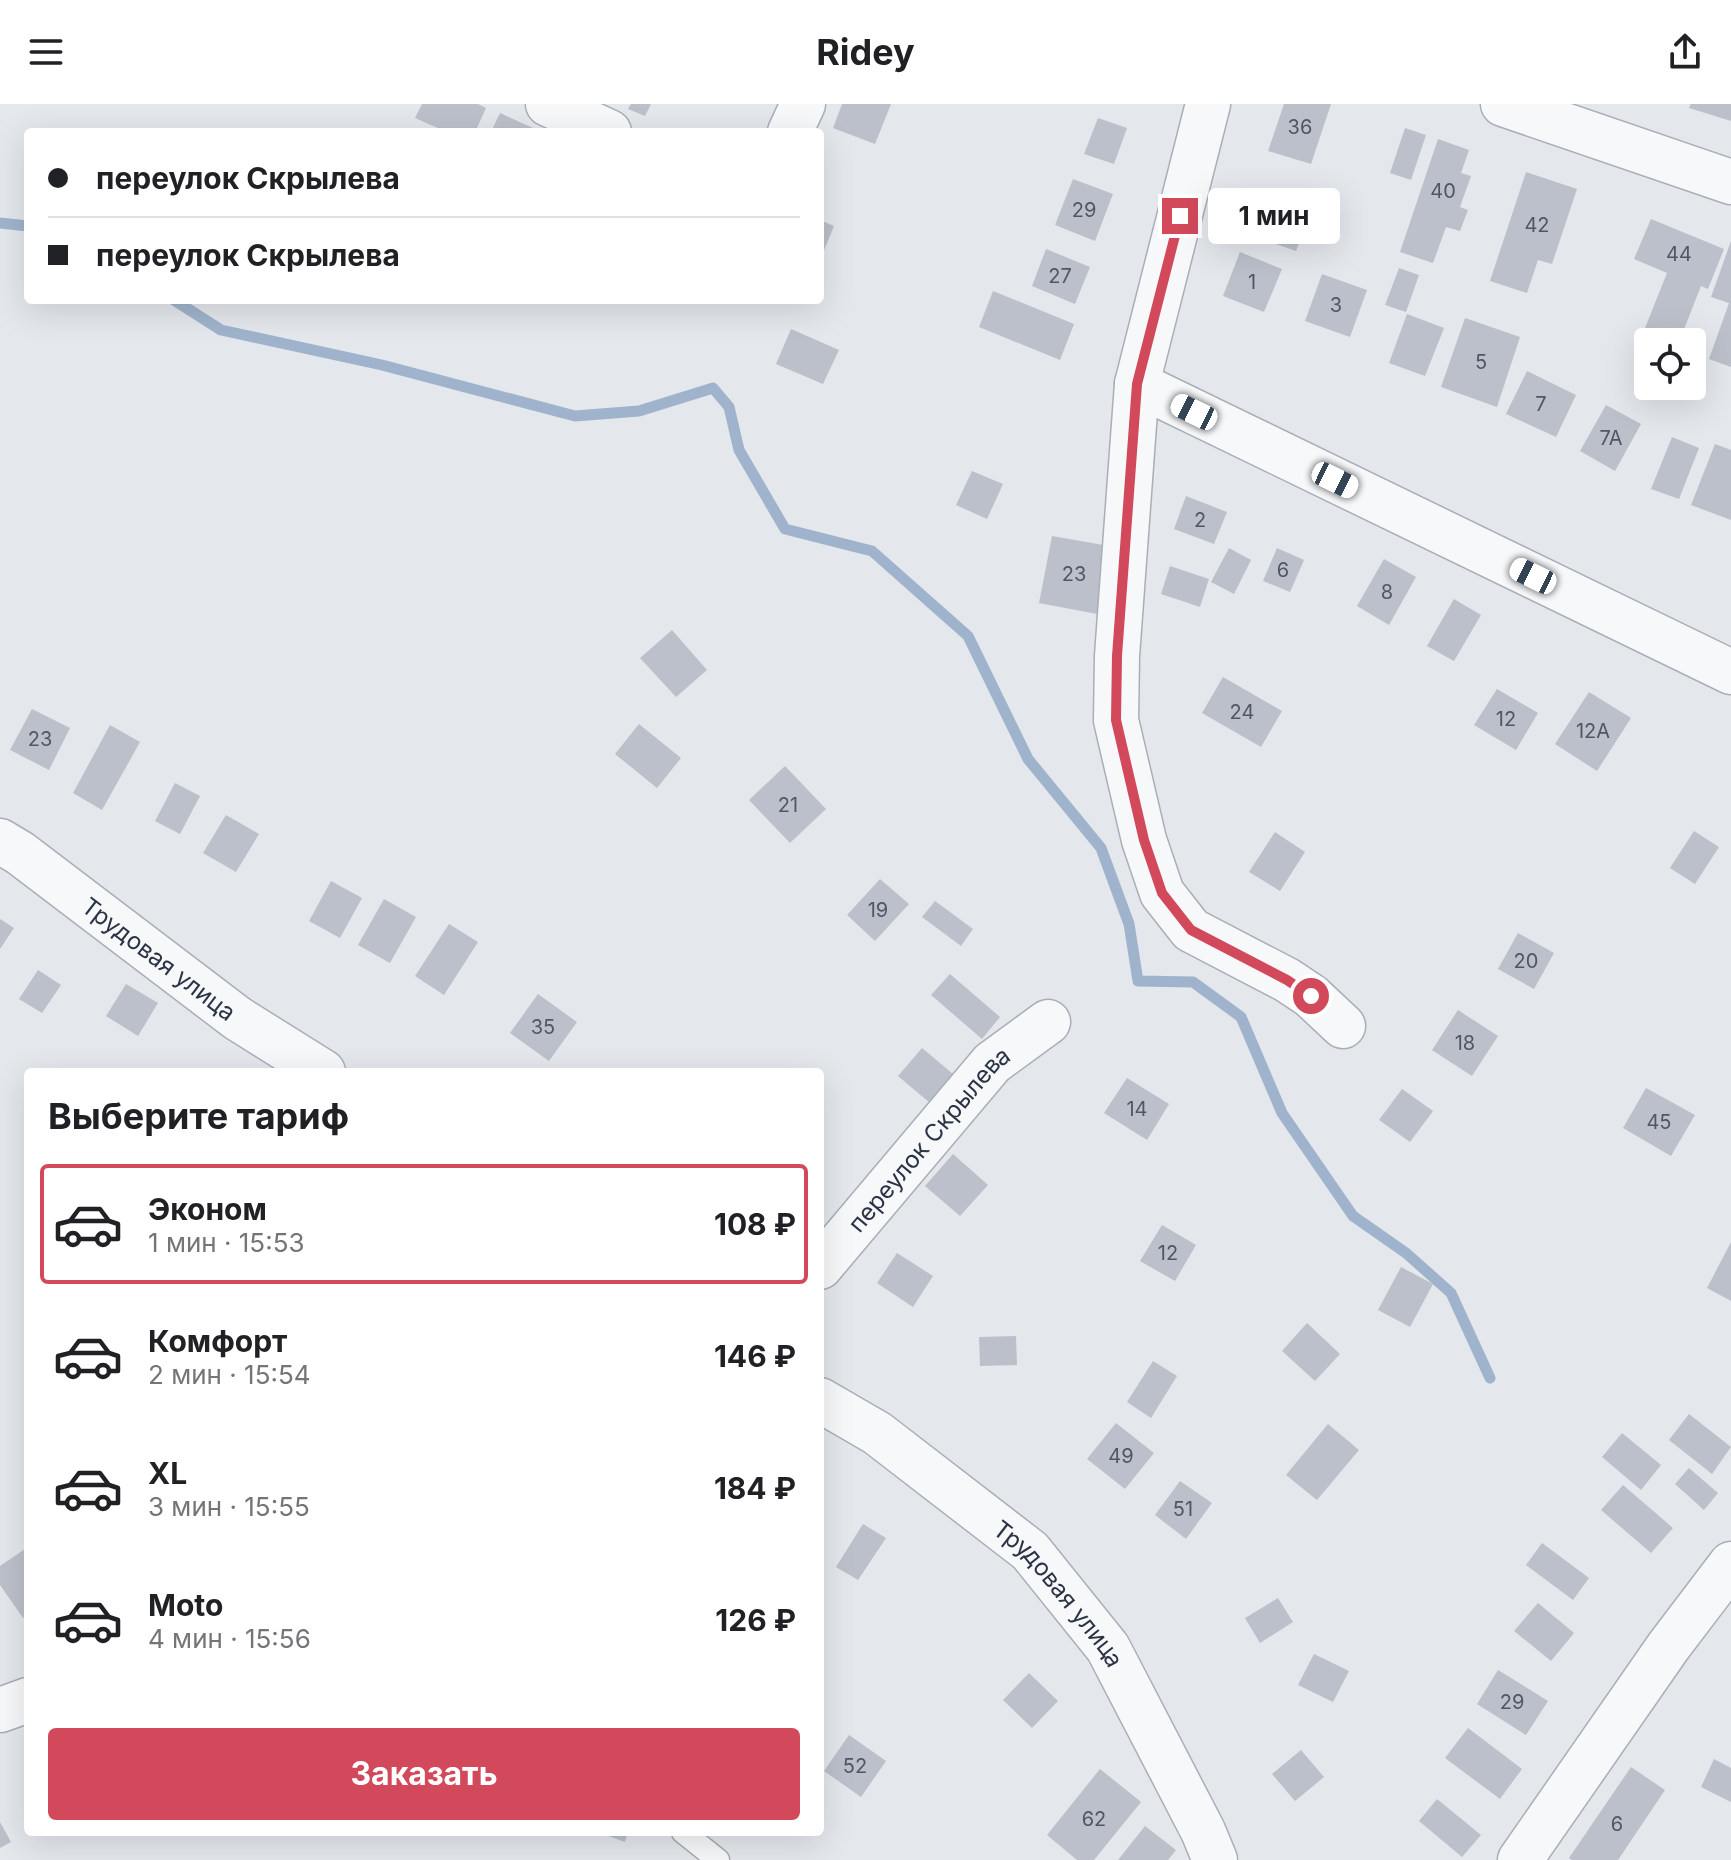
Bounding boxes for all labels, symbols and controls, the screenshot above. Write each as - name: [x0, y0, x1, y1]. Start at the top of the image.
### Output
- icon: menu: [24, 30, 68, 74]
- text: Ridey: [816, 30, 915, 74]
- icon: share: [1663, 30, 1707, 74]
- house number: 36: [1288, 115, 1312, 139]
- text: переулок Скрылева: [96, 160, 400, 196]
- house number: 40: [1430, 179, 1456, 203]
- callout: 1 мин: [1208, 188, 1340, 244]
- house number: 29: [1072, 198, 1096, 222]
- route end: [1162, 198, 1198, 234]
- text: 1 мин: [1239, 200, 1309, 231]
- house number: 42: [1524, 213, 1550, 237]
- text: переулок Скрылева: [96, 237, 400, 273]
- house number: 44: [1666, 242, 1692, 266]
- house number: 27: [1048, 264, 1072, 288]
- house number: 1: [1248, 270, 1256, 294]
- house number: 3: [1330, 293, 1342, 317]
- map controls: [1634, 328, 1706, 400]
- button: locate: [1634, 328, 1706, 400]
- house number: 5: [1475, 350, 1487, 374]
- car: [1167, 391, 1221, 433]
- house number: 7: [1535, 392, 1547, 416]
- house number: 7А: [1600, 426, 1623, 450]
- car: [1308, 459, 1362, 501]
- house number: 2: [1194, 508, 1206, 532]
- car: [1506, 555, 1560, 597]
- house number: 6: [1277, 558, 1289, 582]
- house number: 23: [1062, 562, 1086, 586]
- house number: 8: [1381, 580, 1393, 604]
- house number: 24: [1230, 700, 1254, 724]
- house number: 12: [1496, 707, 1516, 731]
- house number: 12А: [1576, 719, 1610, 743]
- house number: 23: [28, 727, 52, 751]
- house number: 21: [778, 793, 798, 817]
- street label: Трудовая улица: [76, 891, 242, 1026]
- house number: 19: [868, 898, 888, 922]
- house number: 20: [1514, 949, 1538, 973]
- route start: [1293, 978, 1329, 1014]
- house number: 35: [531, 1015, 555, 1039]
- house number: 18: [1455, 1031, 1475, 1055]
- street label: переулок Скрылева: [842, 1040, 1015, 1238]
- text: Выберите тариф: [48, 1094, 349, 1138]
- house number: 14: [1126, 1097, 1148, 1121]
- house number: 45: [1646, 1110, 1672, 1134]
- icon: car: [52, 1188, 124, 1260]
- text: Эконом: [148, 1191, 267, 1227]
- text: 108 ₽: [714, 1206, 796, 1242]
- text: 1 мин · 15:53: [148, 1227, 305, 1258]
- house number: 12: [1158, 1241, 1178, 1265]
- icon: car: [52, 1320, 124, 1392]
- text: Комфорт: [148, 1323, 287, 1359]
- text: 146 ₽: [714, 1338, 796, 1374]
- text: 2 мин · 15:54: [148, 1359, 311, 1390]
- house number: 49: [1108, 1444, 1134, 1468]
- icon: car: [52, 1452, 124, 1524]
- text: XL: [148, 1455, 187, 1491]
- text: 184 ₽: [714, 1470, 796, 1506]
- text: 3 мин · 15:55: [148, 1491, 310, 1522]
- house number: 51: [1173, 1497, 1193, 1521]
- street label: Трудовая улица: [988, 1514, 1130, 1672]
- icon: car: [52, 1584, 124, 1656]
- text: Moto: [148, 1587, 223, 1623]
- text: 126 ₽: [715, 1602, 796, 1638]
- text: 4 мин · 15:56: [148, 1623, 311, 1654]
- house number: 29: [1500, 1690, 1524, 1714]
- button: Заказать: [48, 1728, 800, 1820]
- house number: 52: [843, 1754, 867, 1778]
- house number: 62: [1082, 1807, 1106, 1831]
- house number: 6: [1611, 1812, 1623, 1836]

